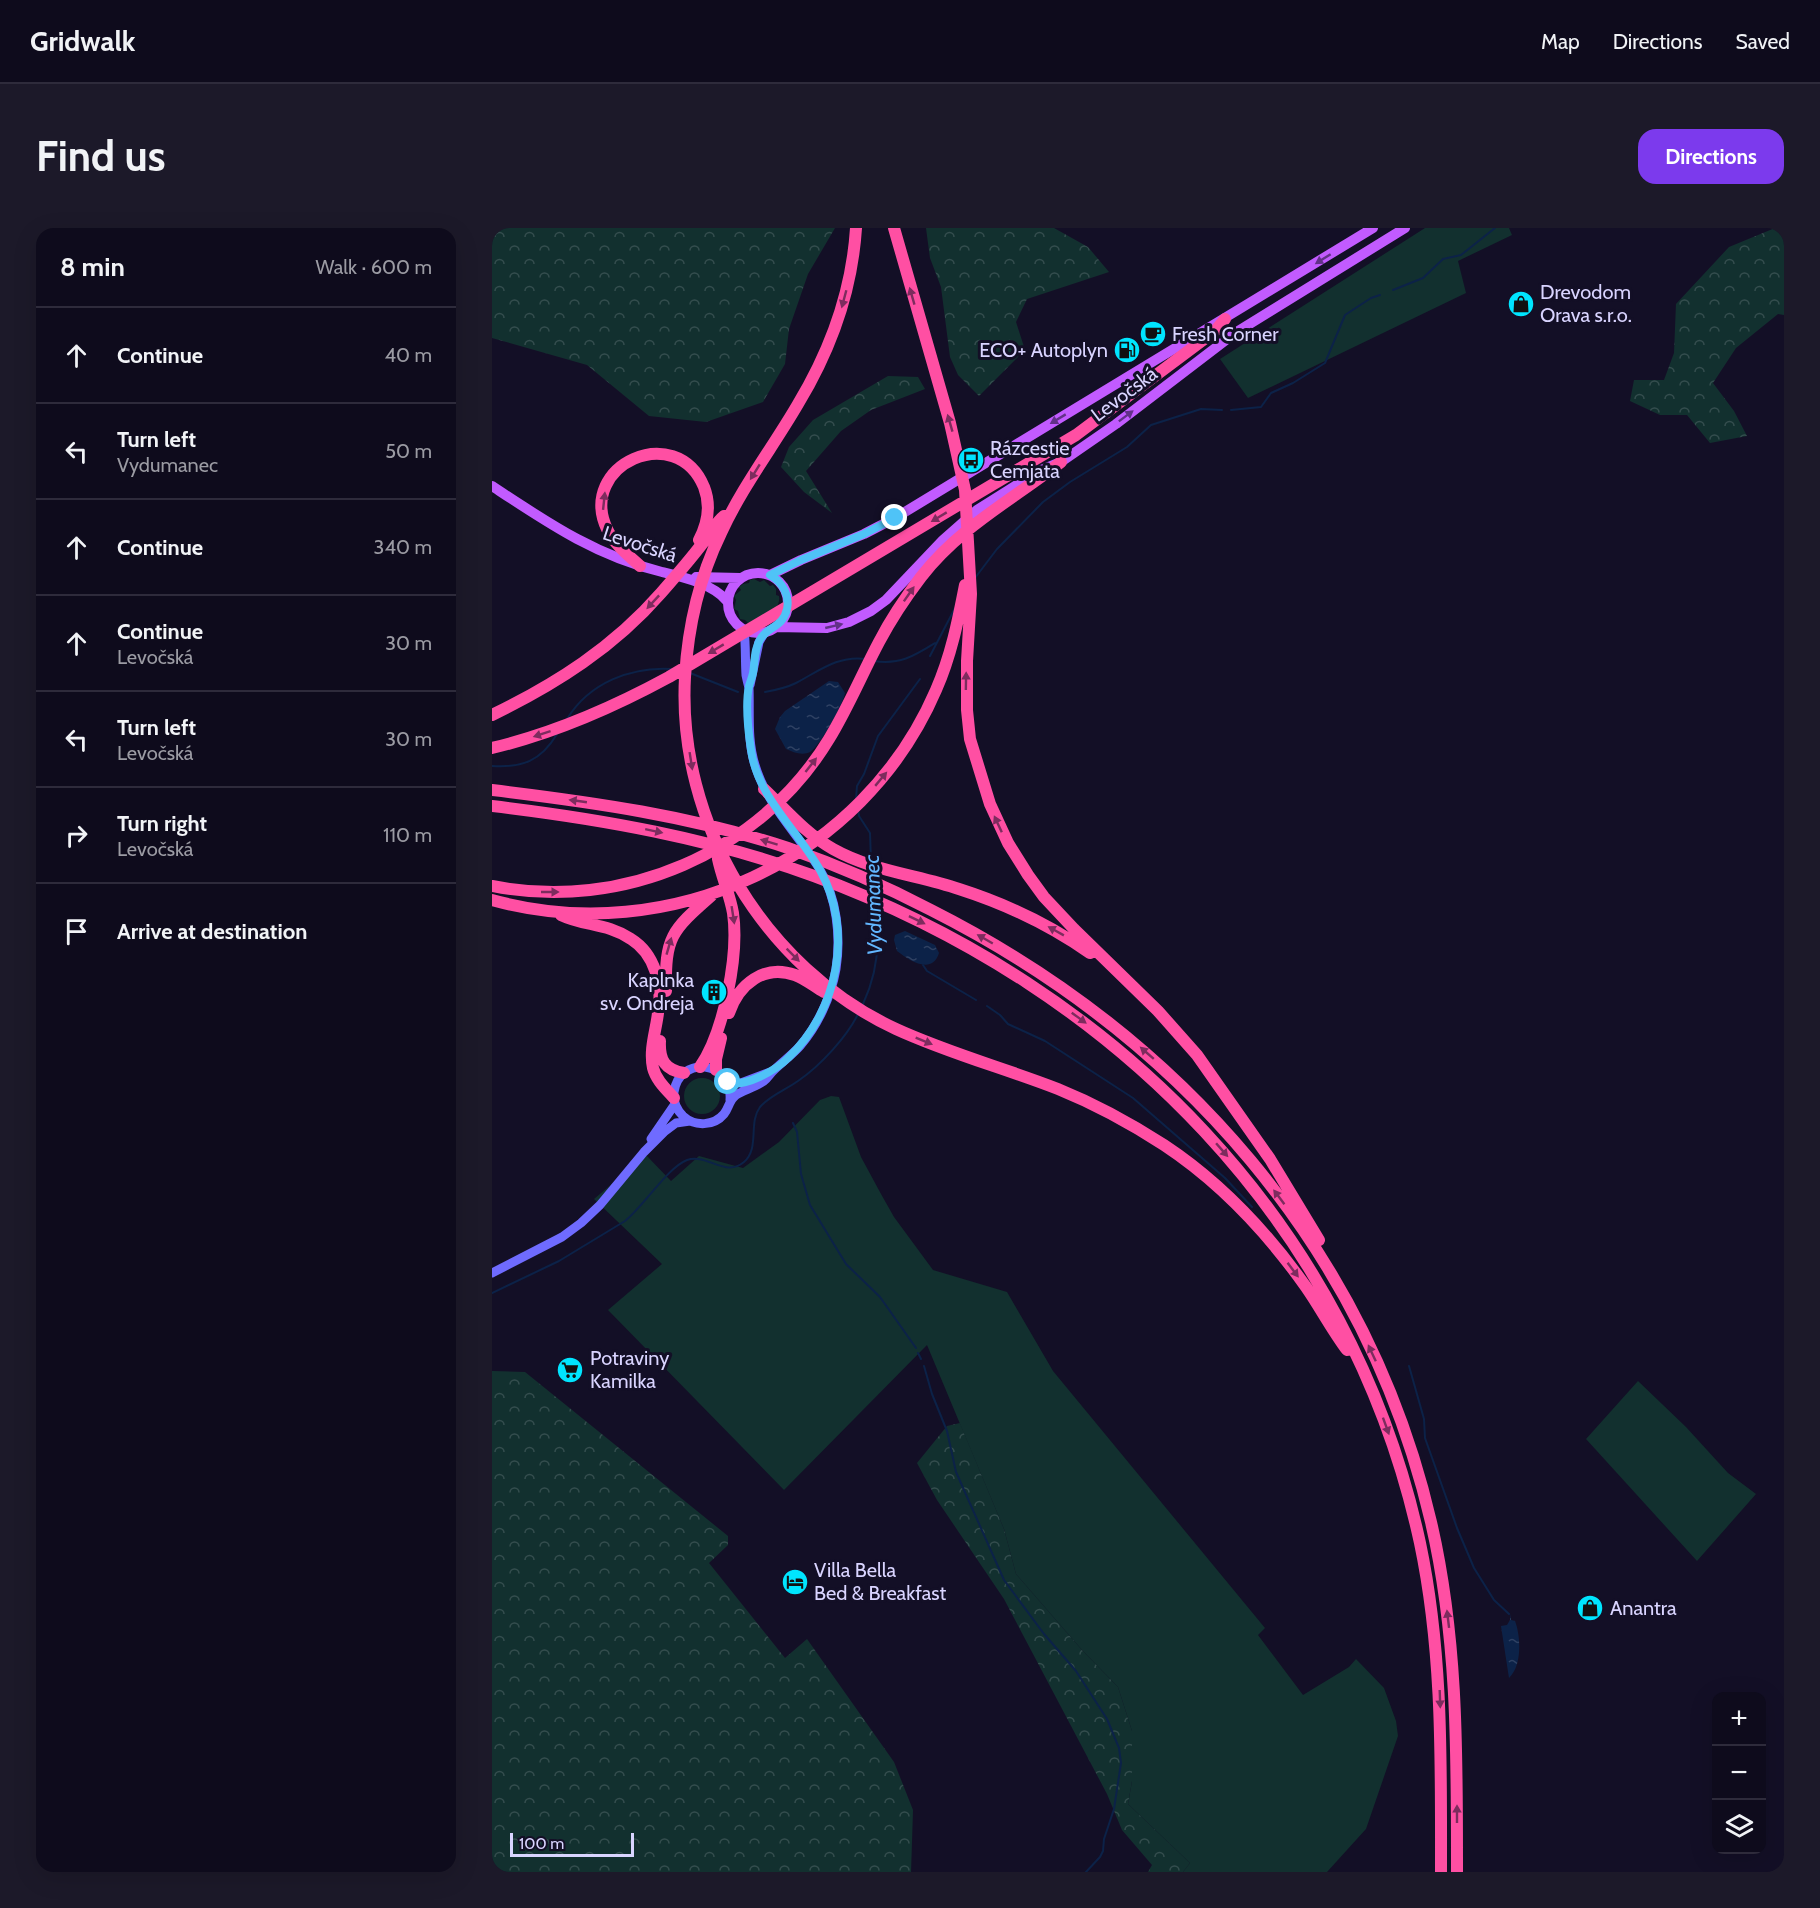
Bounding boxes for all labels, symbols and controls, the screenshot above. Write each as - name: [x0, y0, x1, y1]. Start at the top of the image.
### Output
- text: Gridwalk: [30, 24, 135, 58]
- text: Map: [1541, 29, 1580, 54]
- text: Directions: [1613, 29, 1702, 54]
- text: Saved: [1735, 29, 1790, 54]
- button: Directions: [1638, 129, 1784, 184]
- text: Find us: [36, 130, 165, 182]
- text: 8 min: [60, 251, 125, 283]
- one-way arrow: [1315, 253, 1332, 264]
- text: Walk · 600 m: [316, 255, 432, 279]
- place label: Drevodom Orava s.r.o.: [1540, 280, 1632, 327]
- one-way arrow: [907, 287, 916, 305]
- shop icon: Drevodom Orava s.r.o.: [1506, 289, 1536, 319]
- one-way arrow: [838, 290, 848, 308]
- cafe icon: Fresh Corner: [1138, 319, 1168, 349]
- place label: Fresh Corner: [1172, 322, 1279, 346]
- fuel station icon: ECO+ Autoplyn: [1112, 335, 1142, 365]
- place label: ECO+ Autoplyn: [979, 338, 1108, 362]
- icon: ahead: [60, 339, 93, 372]
- text: Continue: [117, 342, 203, 369]
- text: 40 m: [384, 343, 432, 367]
- street label: Levočská: [1086, 361, 1162, 427]
- one-way arrow: [1117, 410, 1133, 422]
- one-way arrow: [945, 414, 954, 432]
- one-way arrow: [1050, 414, 1066, 425]
- text: Turn left: [117, 426, 196, 453]
- icon: left: [60, 435, 93, 468]
- place label: Rázcestie Cemjata: [990, 436, 1069, 483]
- text: 50 m: [385, 439, 432, 463]
- bus stop icon: Rázcestie Cemjata: [956, 445, 986, 475]
- text: Vydumanec: [117, 453, 218, 477]
- one-way arrow: [750, 464, 761, 480]
- one-way arrow: [599, 491, 608, 510]
- route end: [881, 504, 907, 530]
- one-way arrow: [931, 511, 947, 522]
- street label: Levočská: [600, 521, 680, 567]
- icon: ahead: [60, 531, 93, 564]
- text: Continue: [117, 534, 203, 561]
- text: 340 m: [374, 535, 432, 559]
- one-way arrow: [903, 587, 915, 603]
- one-way arrow: [646, 594, 660, 609]
- text: Continue: [117, 618, 203, 645]
- one-way arrow: [825, 620, 843, 630]
- icon: ahead: [60, 627, 93, 660]
- text: 30 m: [385, 631, 432, 655]
- one-way arrow: [708, 643, 725, 653]
- text: Levočská: [117, 645, 193, 669]
- one-way arrow: [961, 671, 971, 690]
- text: Turn left: [117, 714, 196, 741]
- icon: left: [60, 723, 93, 756]
- text: 30 m: [385, 727, 432, 751]
- one-way arrow: [533, 730, 551, 740]
- text: Levočská: [117, 741, 193, 765]
- one-way arrow: [687, 752, 696, 771]
- one-way arrow: [805, 757, 818, 773]
- one-way arrow: [874, 771, 887, 787]
- one-way arrow: [569, 797, 588, 806]
- text: Turn right: [117, 810, 207, 837]
- one-way arrow: [994, 816, 1003, 833]
- icon: right: [60, 819, 93, 852]
- text: 110 m: [383, 823, 432, 847]
- one-way arrow: [644, 826, 663, 836]
- text: Levočská: [117, 837, 193, 861]
- one-way arrow: [760, 837, 778, 846]
- water label: Vydumanec: [859, 854, 887, 956]
- one-way arrow: [541, 887, 560, 897]
- one-way arrow: [728, 905, 737, 924]
- icon: arrive: [60, 915, 93, 948]
- one-way arrow: [908, 915, 926, 925]
- text: Arrive at destination: [117, 918, 307, 945]
- one-way arrow: [1047, 926, 1064, 936]
- one-way arrow: [977, 933, 993, 944]
- one-way arrow: [665, 937, 674, 955]
- one-way arrow: [785, 948, 799, 962]
- place label: Kaplnka sv. Ondreja: [600, 968, 694, 1015]
- building icon: Kaplnka sv. Ondreja: [699, 977, 729, 1007]
- one-way arrow: [1071, 1012, 1087, 1024]
- one-way arrow: [916, 1036, 934, 1046]
- one-way arrow: [1140, 1046, 1155, 1060]
- route start: [714, 1068, 740, 1094]
- one-way arrow: [1215, 1142, 1228, 1157]
- one-way arrow: [1273, 1189, 1285, 1205]
- one-way arrow: [1287, 1262, 1299, 1277]
- one-way arrow: [1367, 1344, 1376, 1361]
- place label: Potraviny Kamilka: [590, 1346, 669, 1393]
- supermarket icon: Potraviny Kamilka: [555, 1355, 585, 1385]
- one-way arrow: [1381, 1418, 1391, 1436]
- place label: Villa Bella Bed & Breakfast: [814, 1558, 947, 1605]
- hotel icon: Villa Bella Bed & Breakfast: [780, 1567, 810, 1597]
- shop icon: Anantra: [1575, 1593, 1605, 1623]
- place label: Anantra: [1610, 1596, 1677, 1620]
- one-way arrow: [1444, 1609, 1453, 1628]
- one-way arrow: [1435, 1690, 1444, 1709]
- map controls: [1712, 1692, 1766, 1854]
- button: +: [1712, 1692, 1766, 1746]
- button: −: [1712, 1746, 1766, 1800]
- button: layers: [1712, 1800, 1766, 1854]
- one-way arrow: [1452, 1804, 1462, 1823]
- scale bar: [510, 1830, 634, 1858]
- text: 100 m: [519, 1834, 564, 1853]

